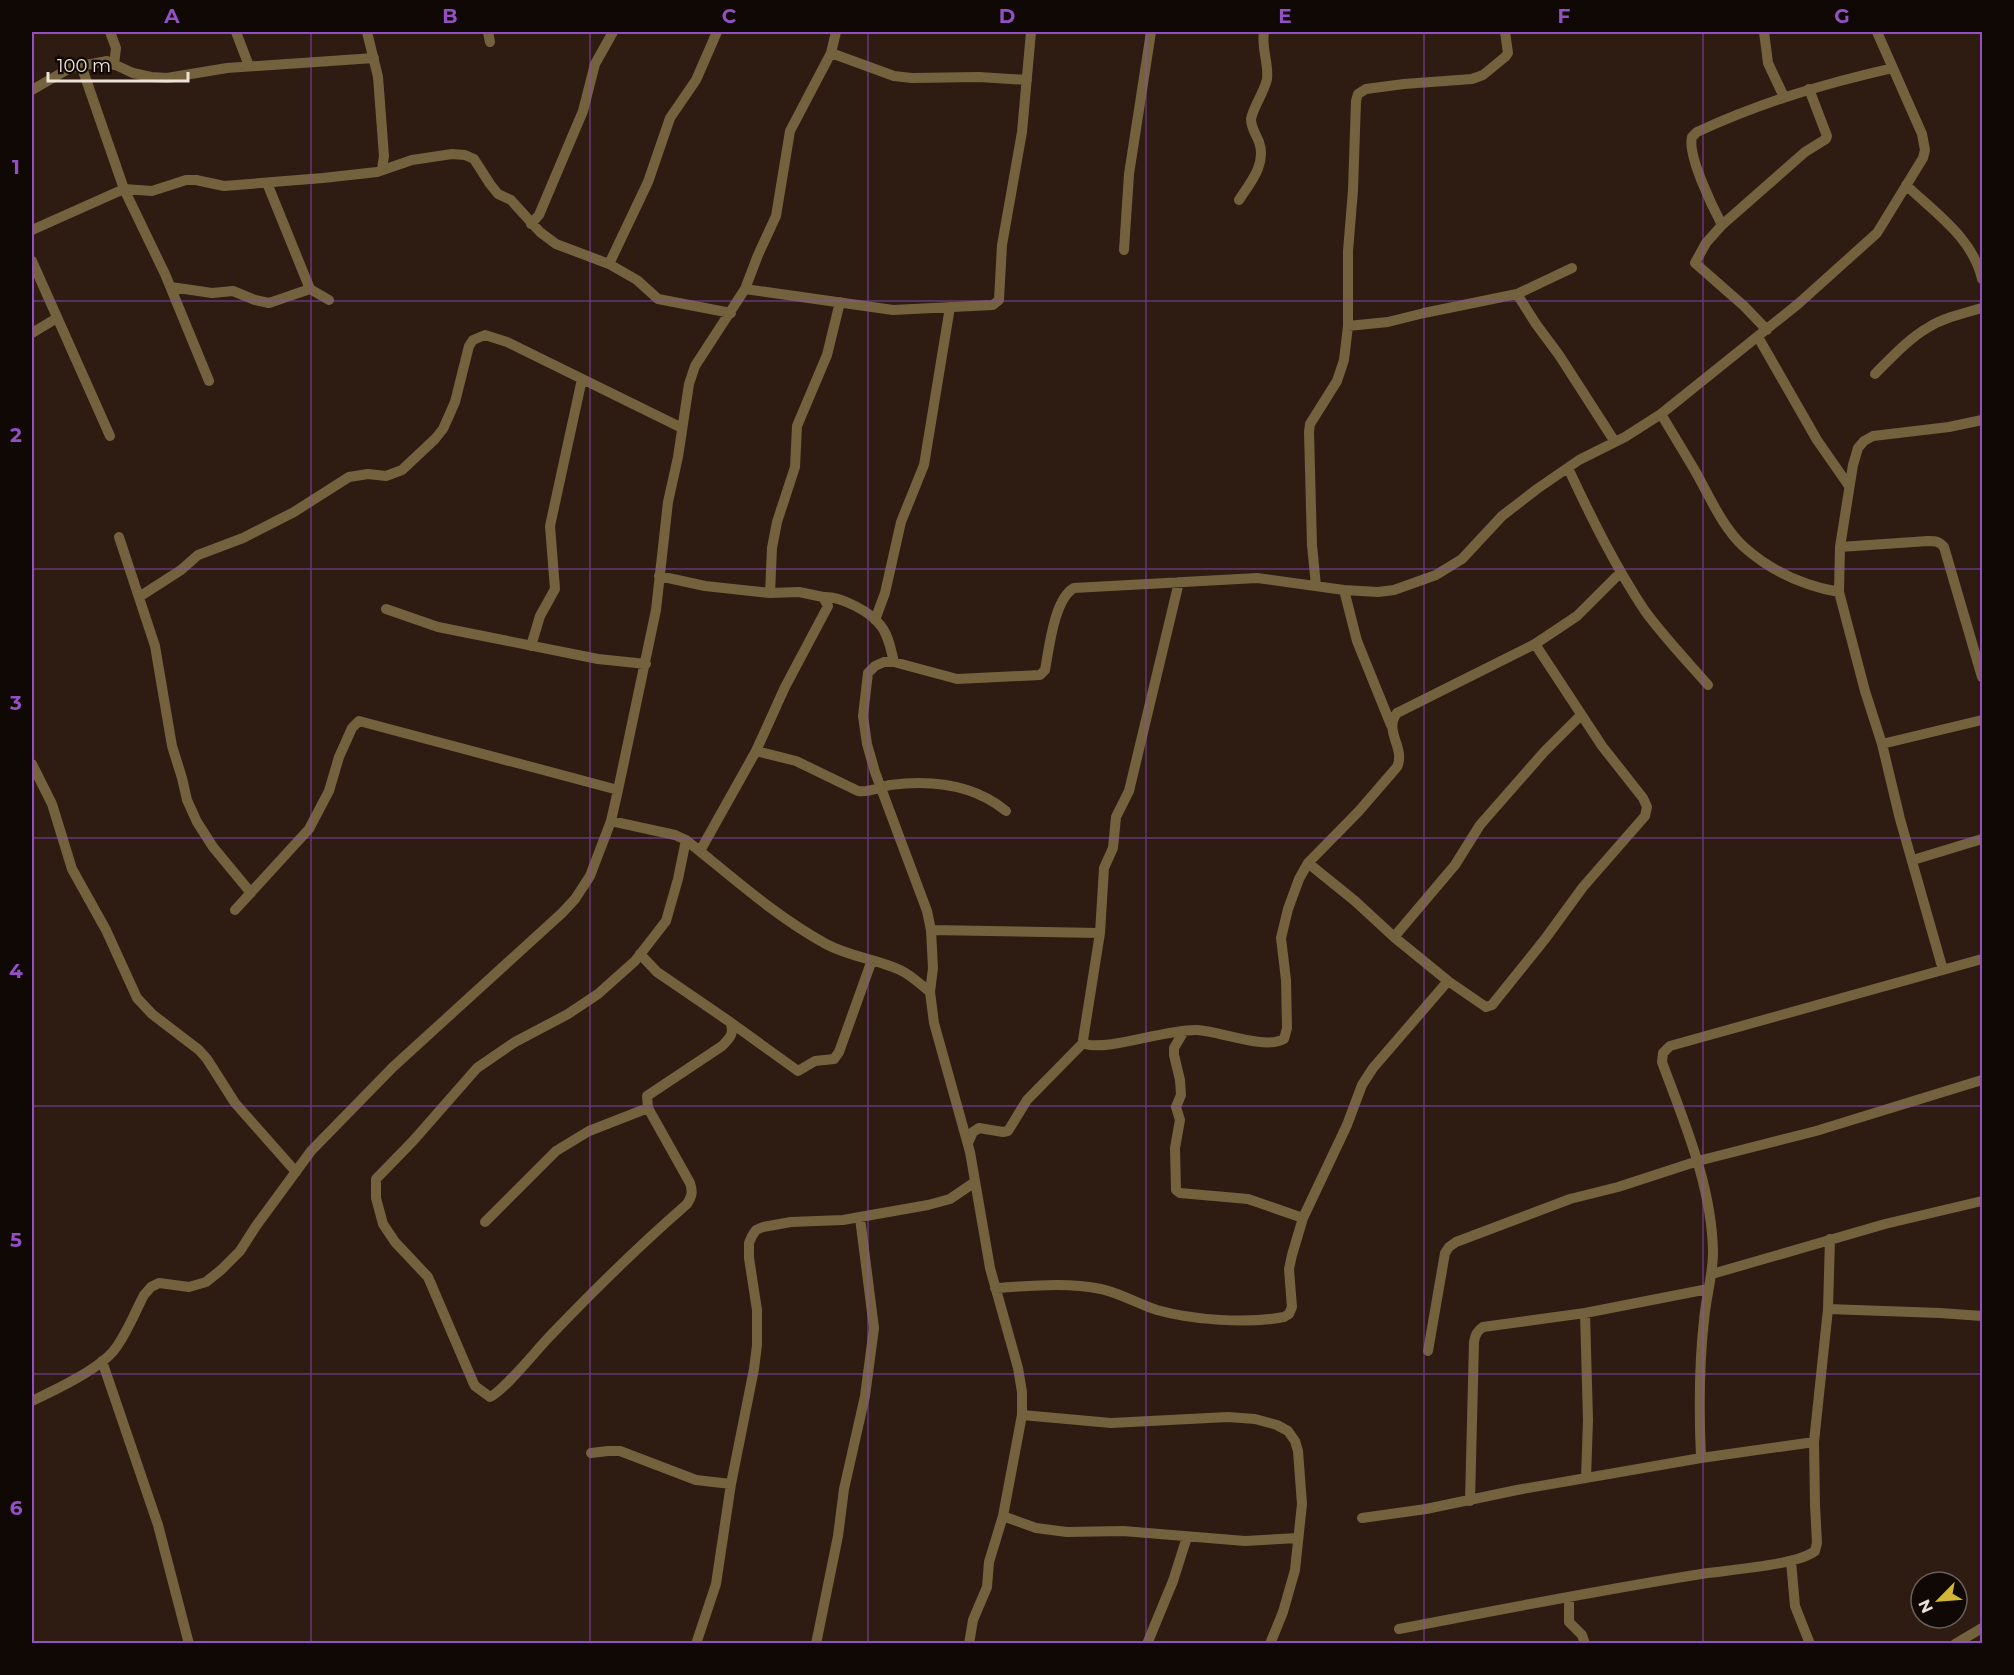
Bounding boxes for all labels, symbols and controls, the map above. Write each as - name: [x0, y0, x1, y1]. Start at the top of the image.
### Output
- text: A: [163, 4, 180, 28]
- text: B: [442, 4, 458, 28]
- text: C: [722, 4, 737, 28]
- text: D: [999, 4, 1015, 28]
- text: E: [1278, 4, 1292, 28]
- text: F: [1558, 4, 1571, 28]
- text: G: [1834, 4, 1850, 28]
- scale bar: [48, 45, 188, 83]
- text: 100 m: [57, 55, 111, 77]
- text: 1: [12, 155, 20, 179]
- text: 2: [10, 423, 22, 447]
- text: 3: [9, 691, 22, 715]
- text: 4: [9, 959, 23, 983]
- text: 5: [10, 1228, 22, 1252]
- text: 6: [10, 1496, 23, 1520]
- north arrow: [1909, 1570, 1969, 1630]
- text: N: [1915, 1596, 1937, 1616]

